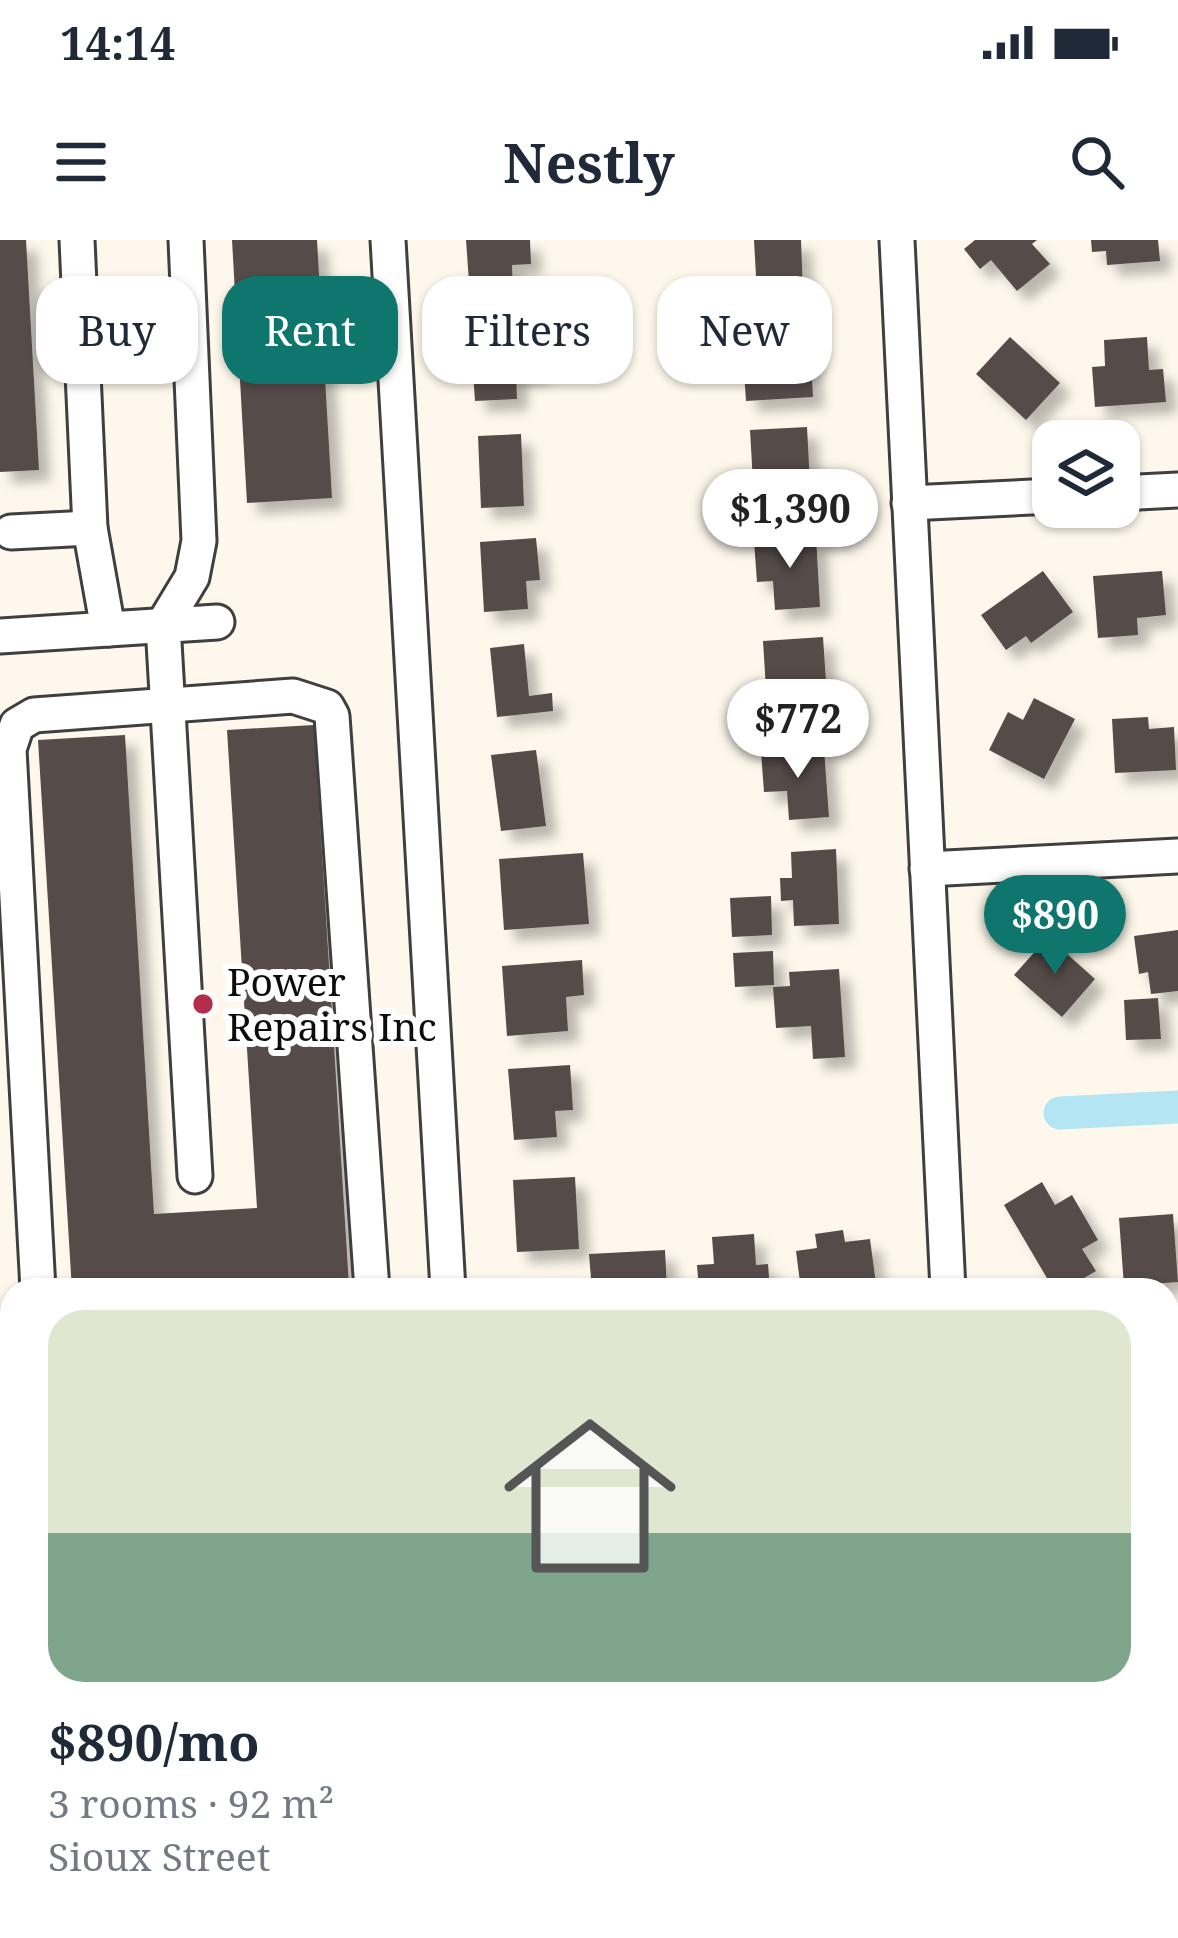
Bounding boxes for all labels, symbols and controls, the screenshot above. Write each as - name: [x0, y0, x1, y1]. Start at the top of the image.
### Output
- text: 14:14: [60, 12, 175, 73]
- text: Nestly: [503, 125, 675, 199]
- icon: menu: [48, 129, 114, 195]
- icon: search: [1064, 129, 1130, 195]
- chip: Buy: [36, 276, 198, 384]
- chip: Rent: [222, 276, 398, 384]
- chip: Filters: [422, 276, 633, 384]
- chip: New: [657, 276, 832, 384]
- map controls: [1032, 420, 1140, 528]
- button: layers: [1032, 420, 1140, 528]
- pin: $1,390: [692, 469, 888, 571]
- text: $1,390: [729, 481, 851, 534]
- pin: $772: [727, 679, 869, 781]
- text: $772: [754, 691, 842, 744]
- pin: $890: [984, 875, 1126, 977]
- text: $890: [1011, 887, 1099, 940]
- place label: Power Repairs Inc: [227, 954, 437, 1052]
- marker: Power Repairs Inc: [190, 991, 216, 1017]
- icon: home: [482, 1388, 698, 1604]
- text: $890/mo: [48, 1706, 260, 1776]
- text: 3 rooms · 92 m²: [48, 1776, 334, 1829]
- text: Sioux Street: [48, 1829, 270, 1882]

